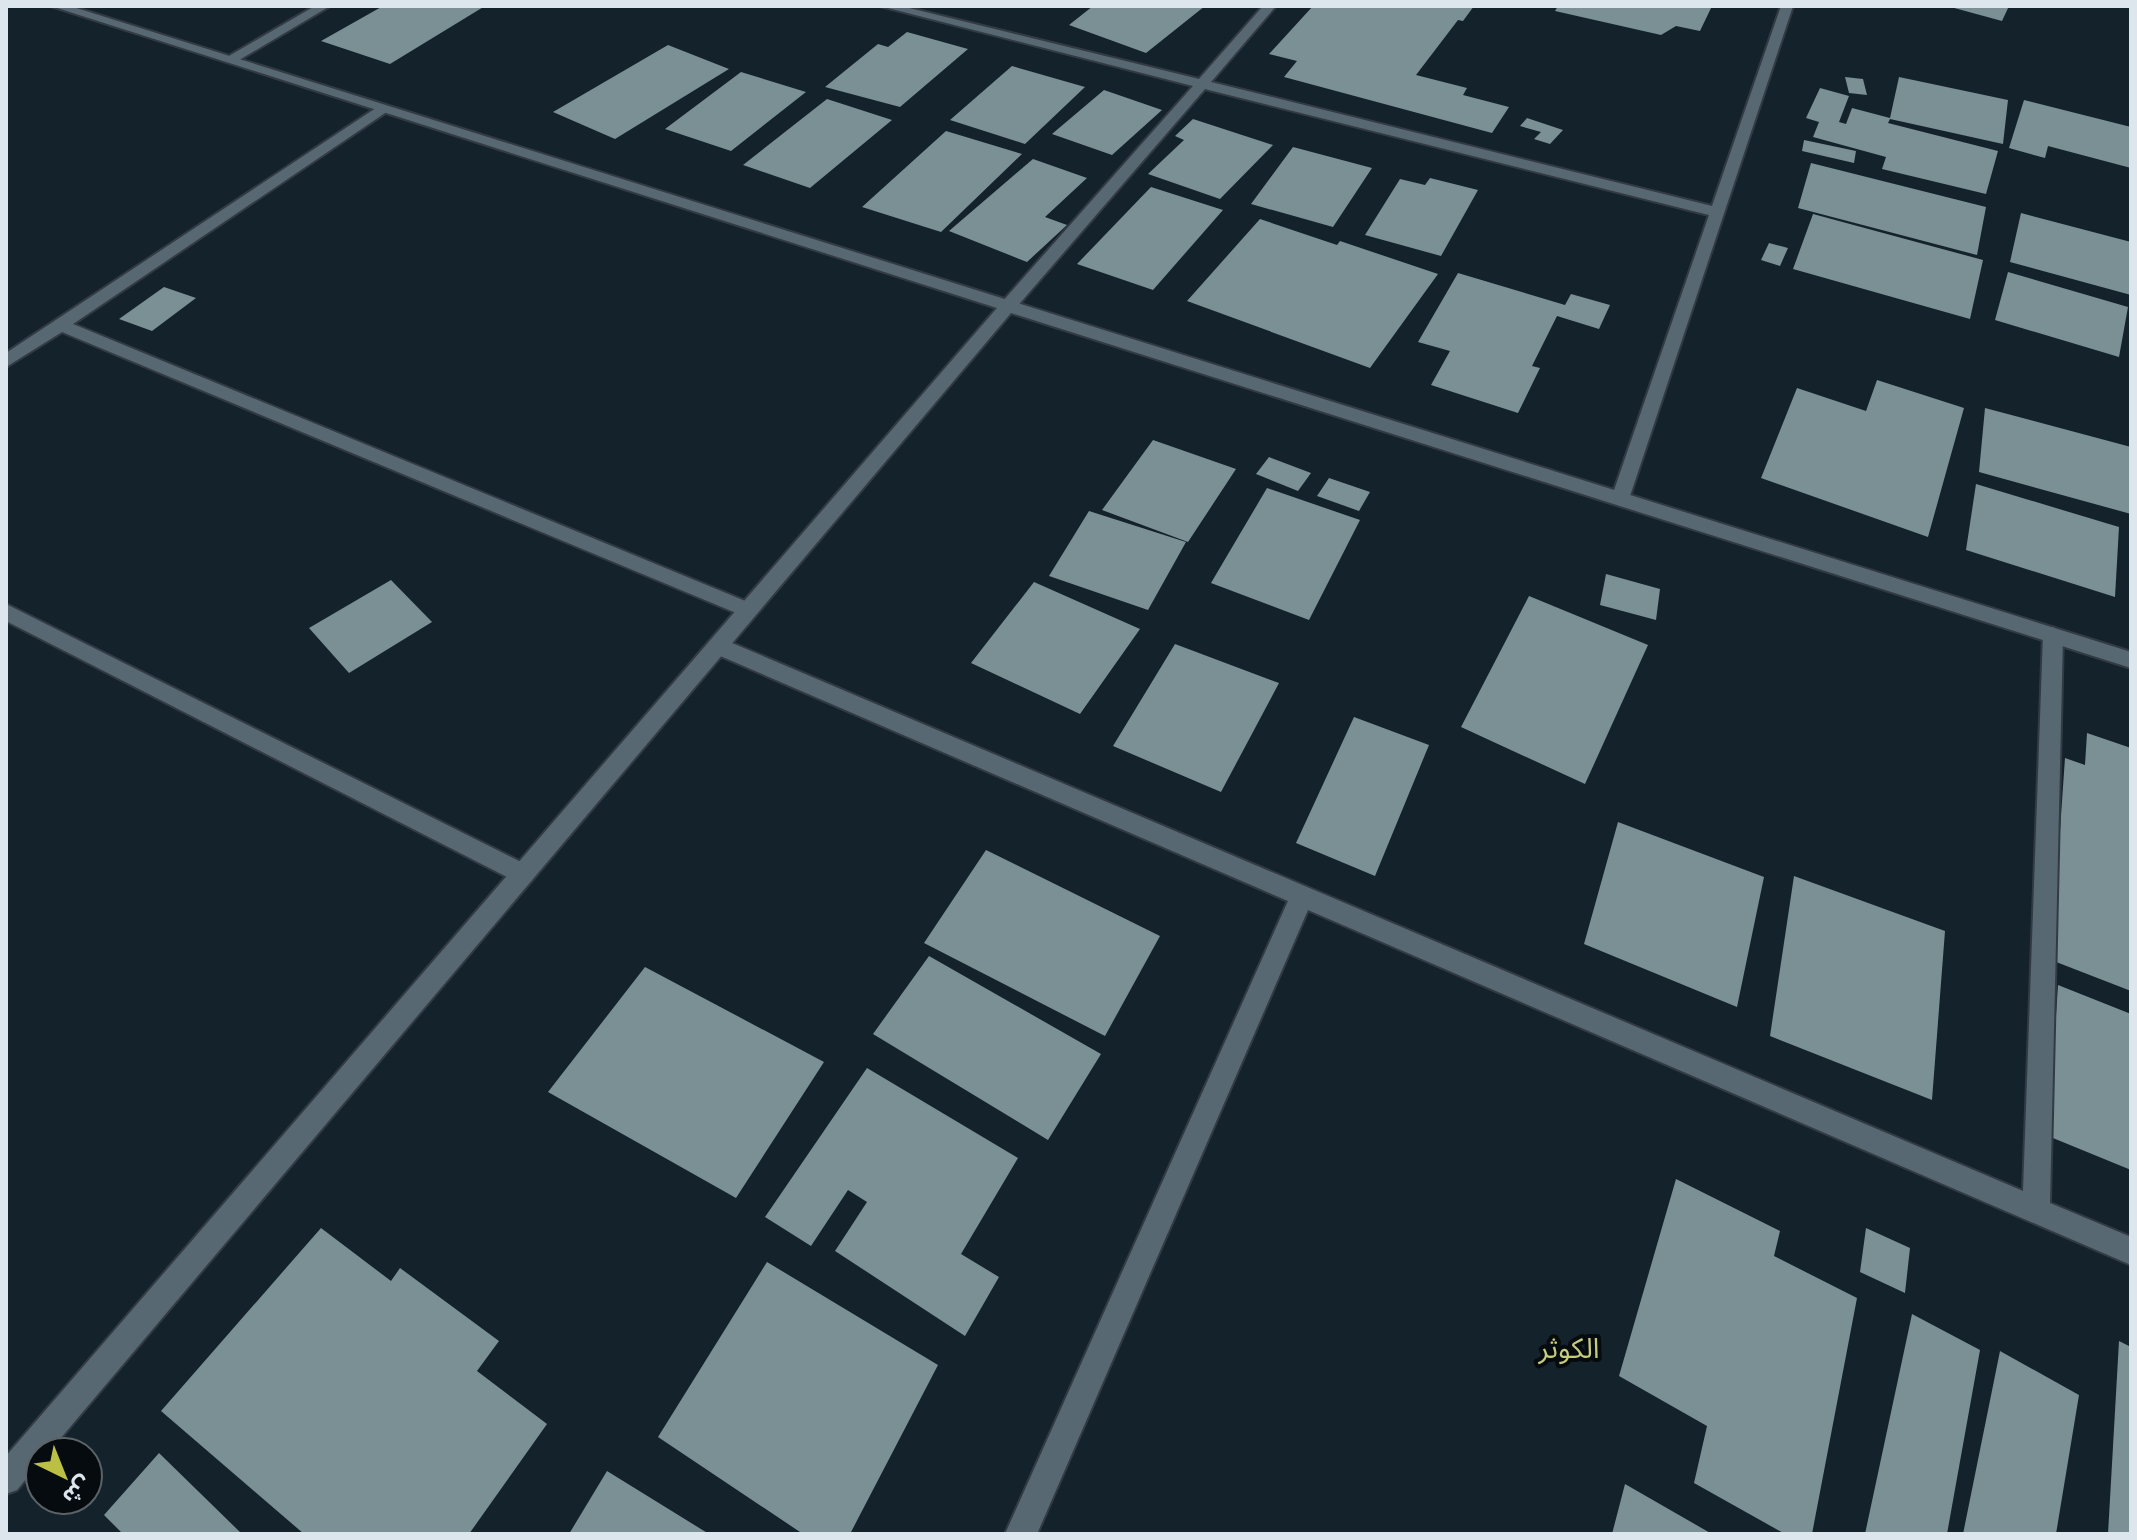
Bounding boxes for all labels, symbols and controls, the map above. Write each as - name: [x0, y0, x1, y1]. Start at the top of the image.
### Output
- district label: الكوثر: [1538, 1330, 1599, 1366]
- north arrow: [24, 1436, 104, 1516]
- text: ش: [57, 1470, 98, 1511]

